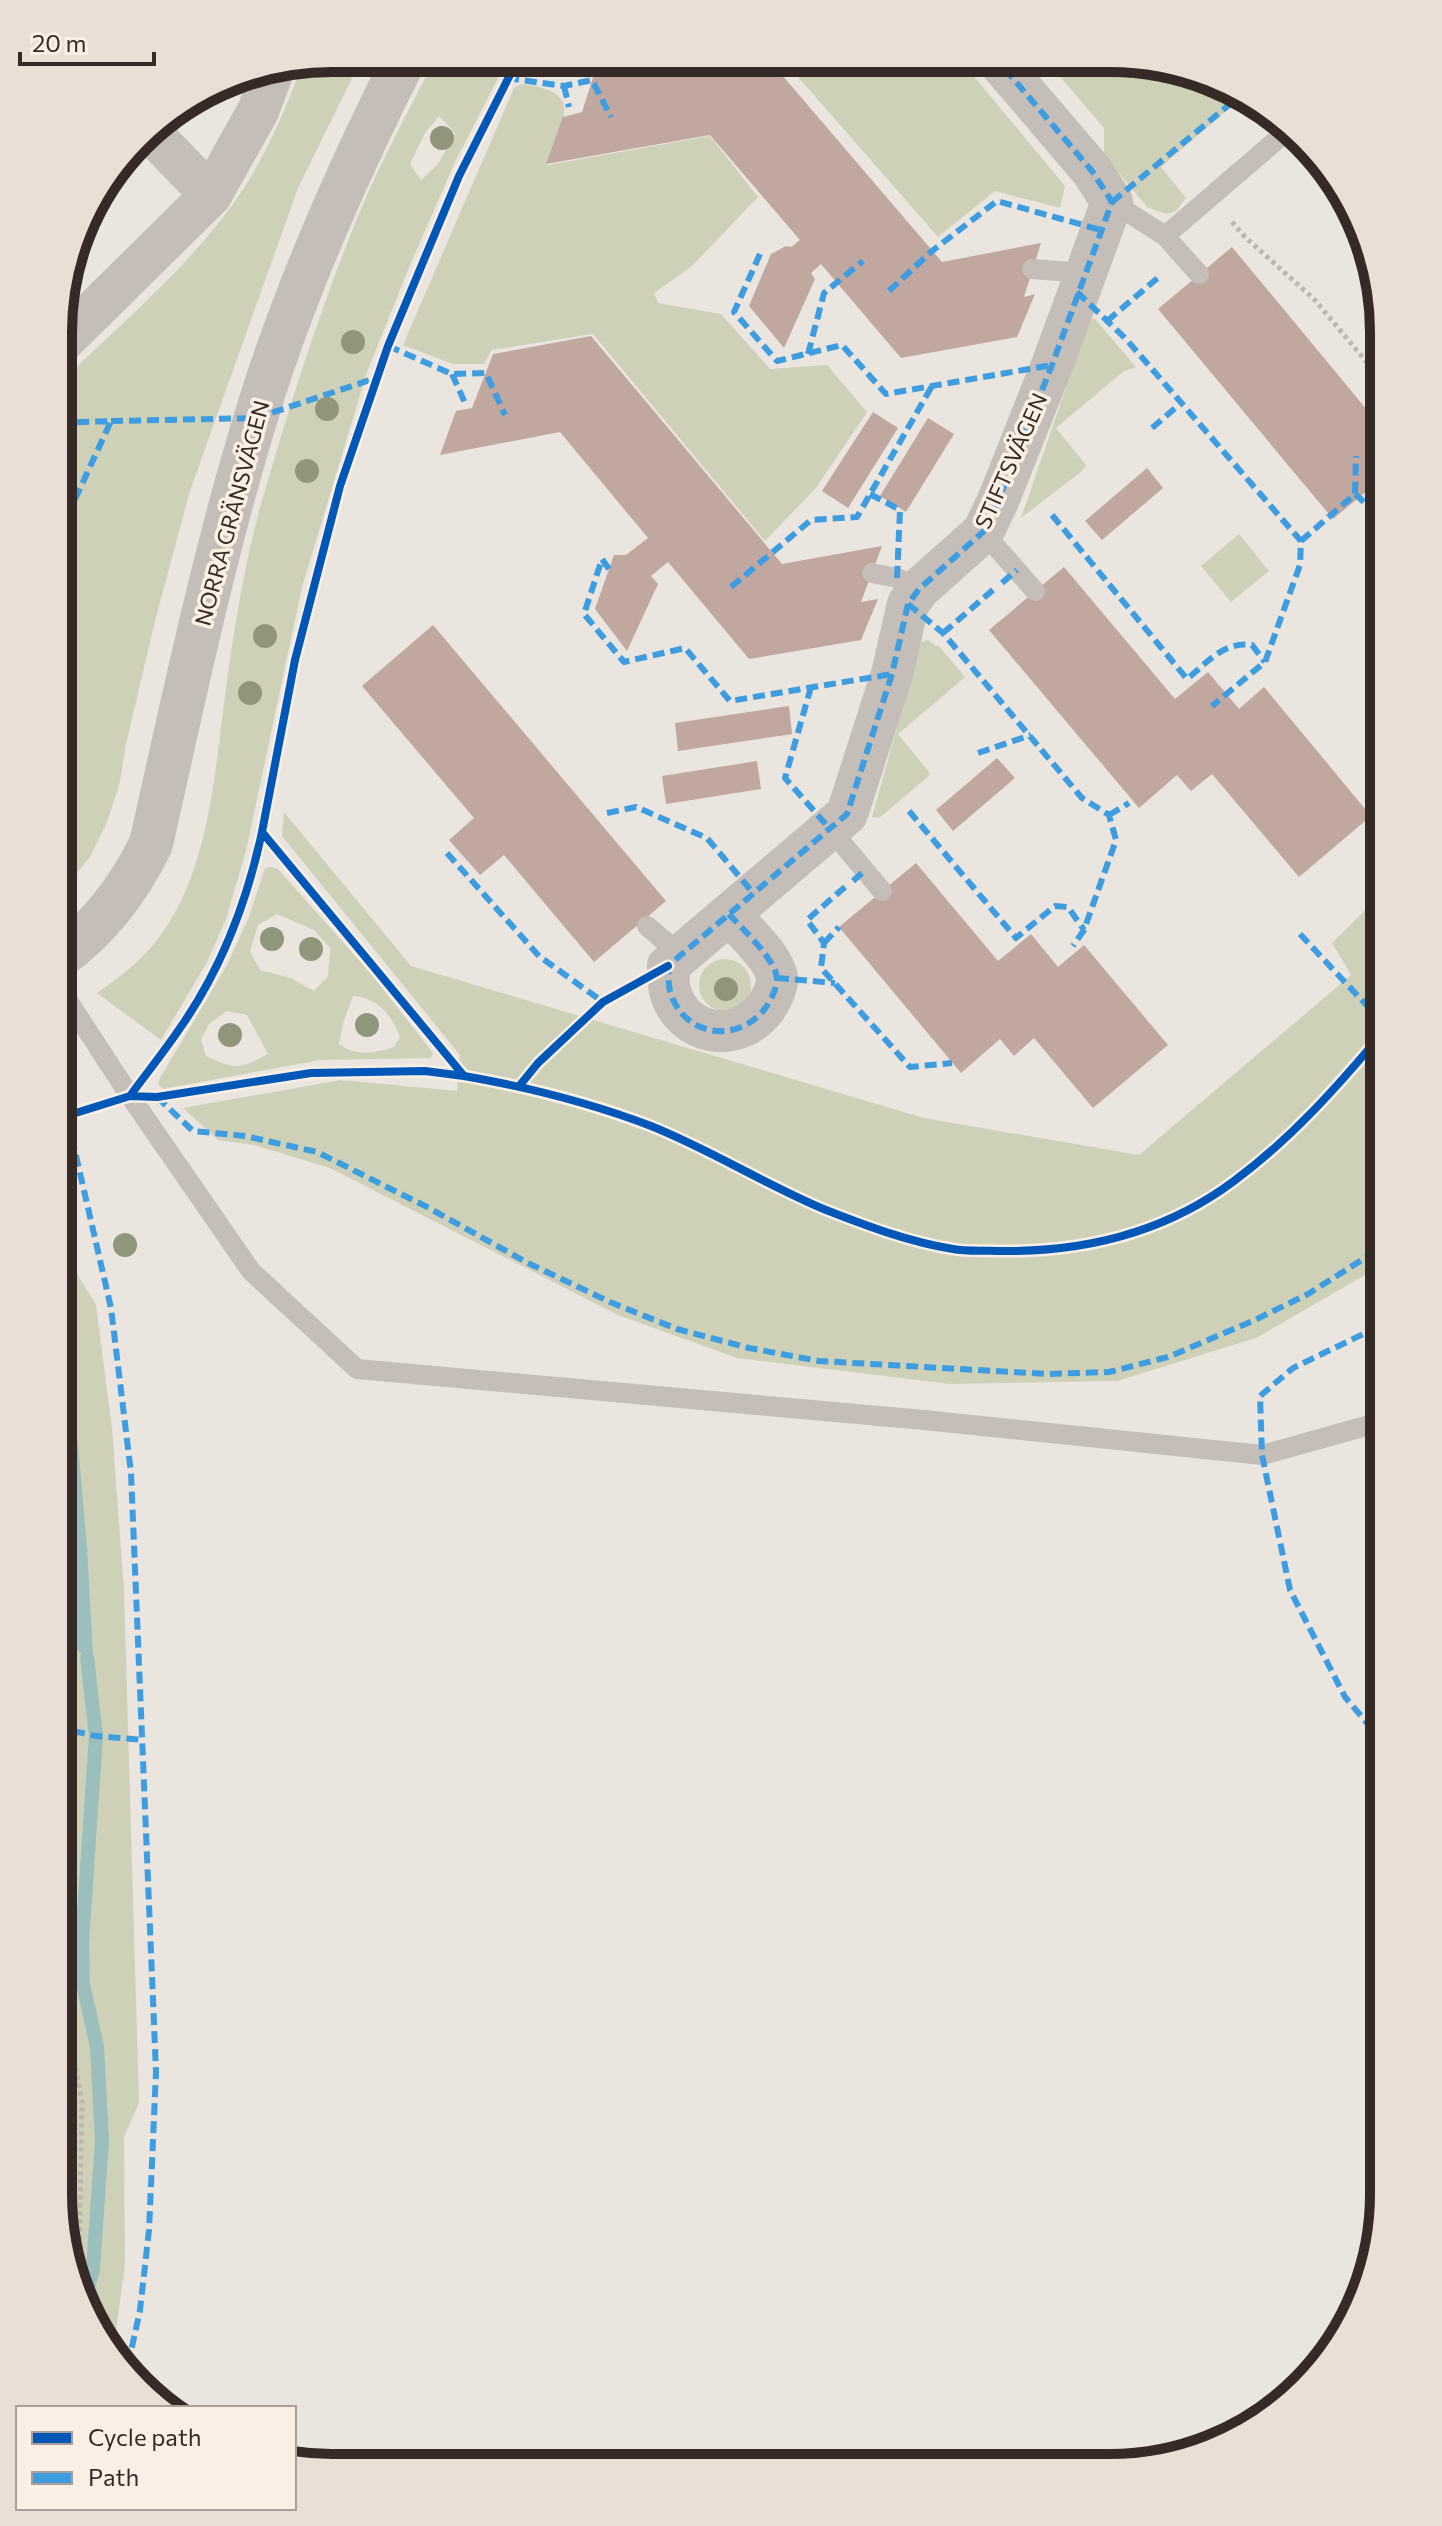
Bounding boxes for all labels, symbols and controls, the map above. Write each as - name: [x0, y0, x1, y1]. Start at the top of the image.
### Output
- scale bar: [20, 16, 154, 66]
- text: 20 m: [32, 28, 86, 57]
- street label: STIFTSVÄGEN: [969, 389, 1053, 533]
- street label: NORRA GRÄNSVÄGEN: [188, 397, 275, 629]
- legend: [16, 2406, 296, 2510]
- text: Cycle path: [88, 2422, 202, 2451]
- text: Path: [88, 2462, 139, 2491]

